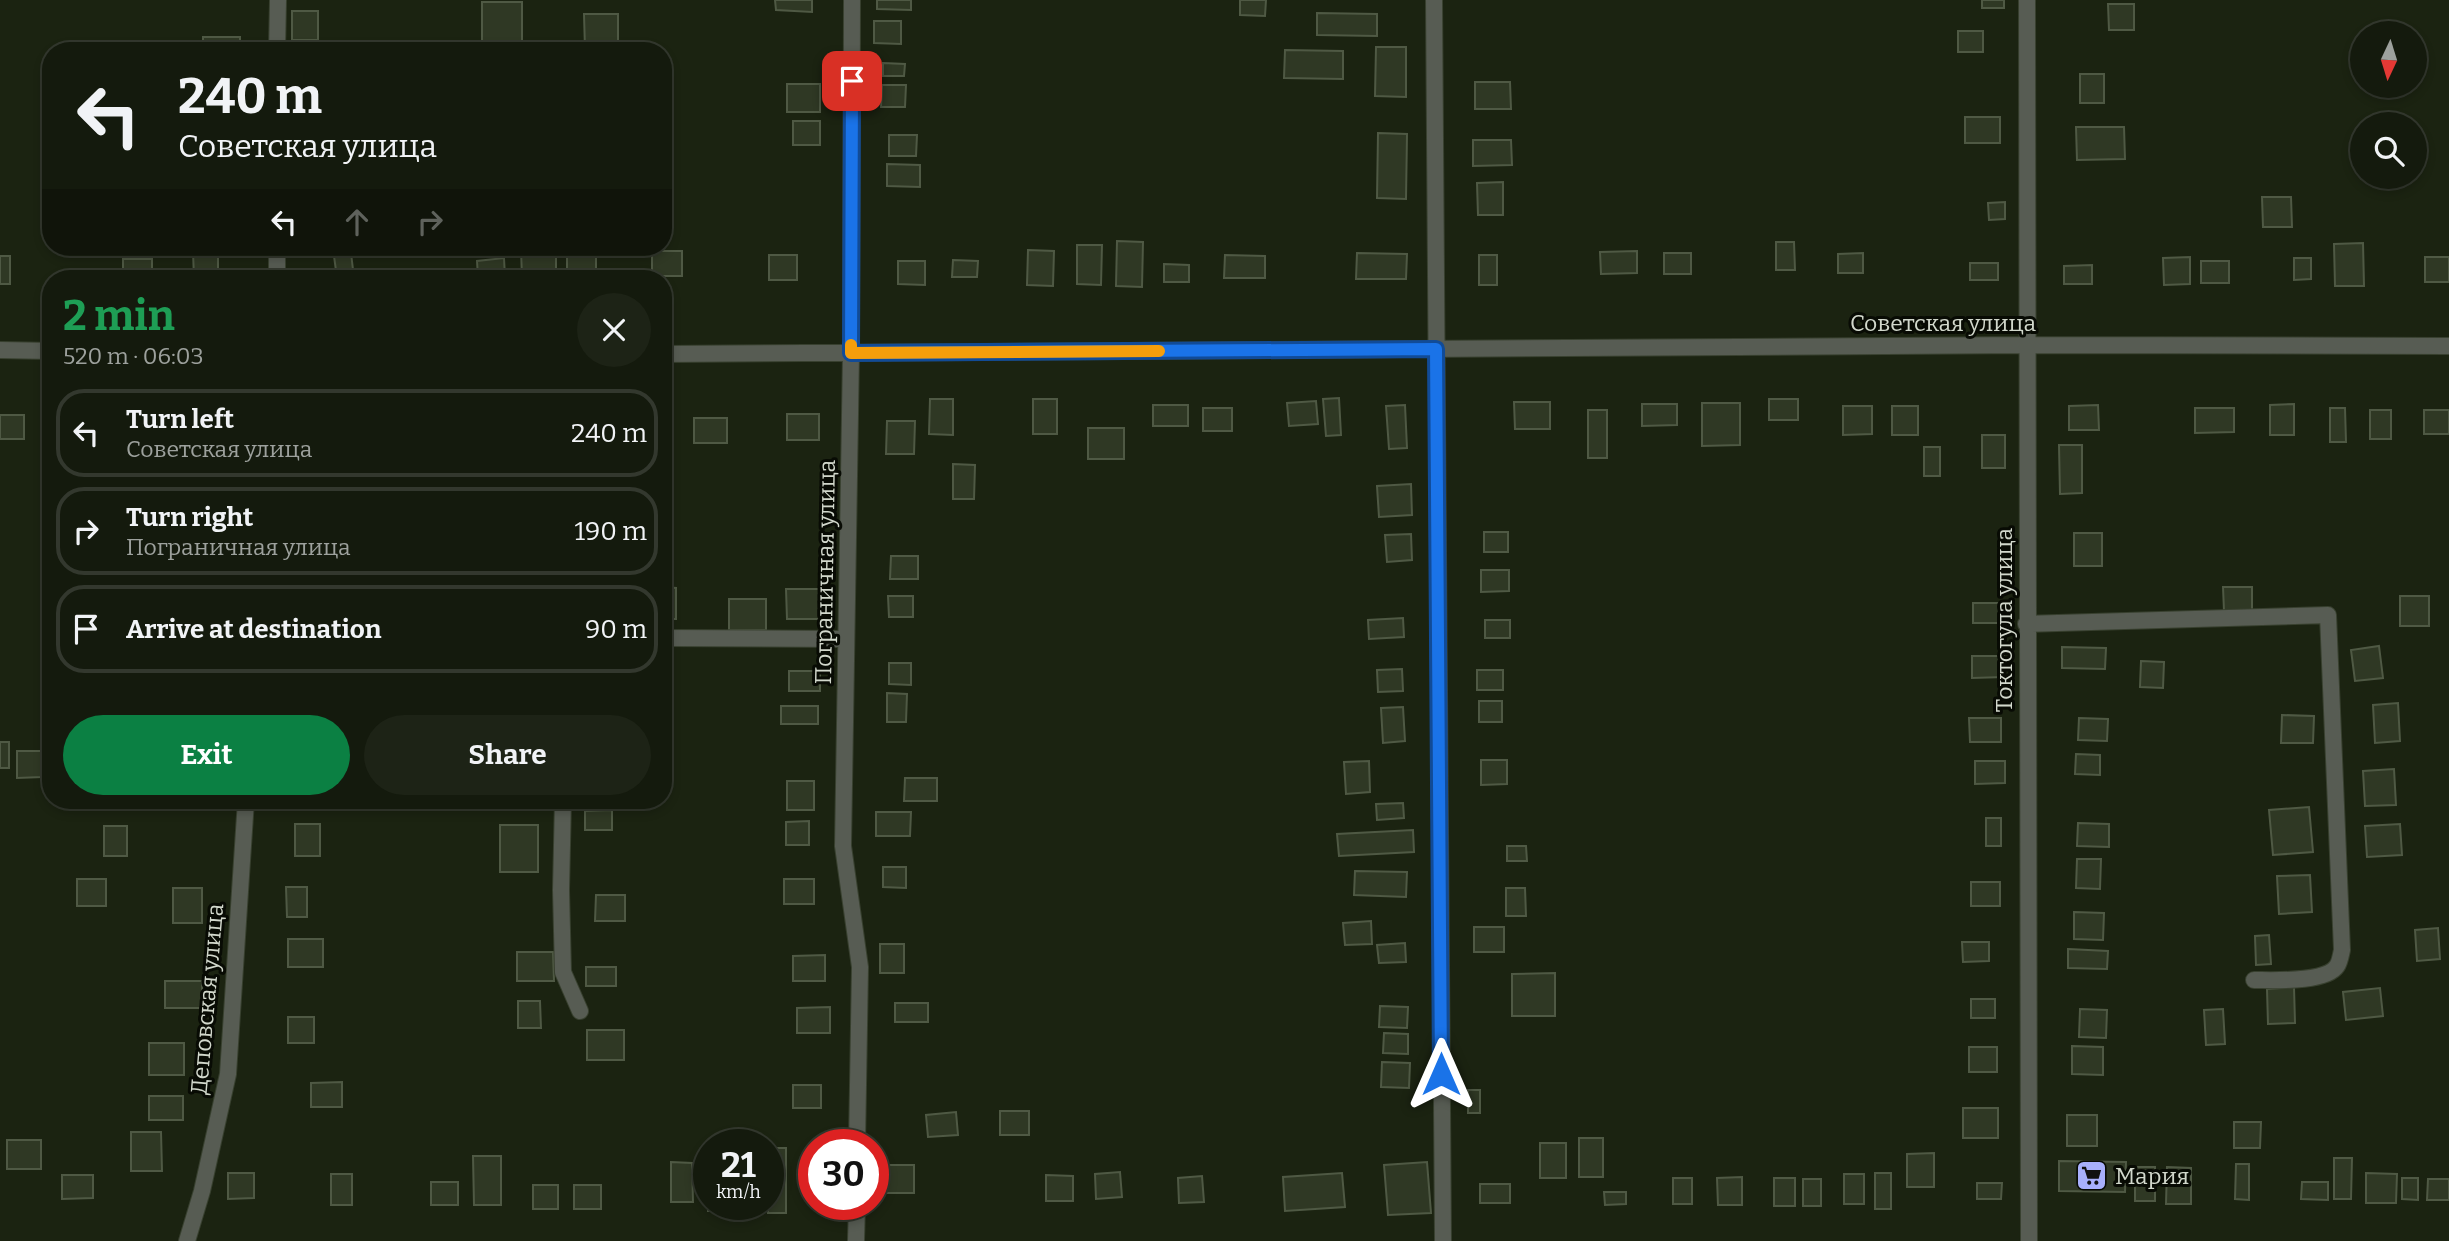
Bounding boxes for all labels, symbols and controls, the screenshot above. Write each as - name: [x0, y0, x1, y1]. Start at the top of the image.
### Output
- north arrow: [2350, 21, 2427, 98]
- map controls: [2350, 21, 2427, 189]
- pin: [822, 51, 882, 111]
- icon: arrive: [833, 62, 871, 100]
- text: 240 m: [178, 67, 322, 126]
- icon: left: [63, 70, 154, 161]
- button: search: [2350, 112, 2427, 189]
- text: Советская улица: [178, 127, 437, 165]
- icon: left: [265, 203, 303, 241]
- icon: ahead: [338, 203, 376, 241]
- icon: right: [411, 203, 449, 241]
- text: 2 min: [63, 291, 175, 341]
- button: close: [577, 293, 651, 367]
- street label: Советская улица: [1850, 309, 2037, 337]
- text: 520 m · 06:03: [63, 342, 204, 370]
- text: Turn left: [126, 404, 234, 435]
- icon: left: [67, 414, 105, 452]
- text: 240 m: [571, 418, 647, 449]
- text: Советская улица: [126, 435, 312, 463]
- street label: Пограничная улица: [809, 459, 841, 685]
- text: Turn right: [126, 502, 253, 533]
- icon: right: [67, 512, 105, 550]
- text: 190 m: [575, 516, 647, 547]
- street label: Токтогула улица: [1990, 527, 2018, 712]
- text: Пограничная улица: [126, 533, 351, 561]
- icon: arrive: [67, 610, 105, 648]
- text: Arrive at destination: [126, 614, 381, 645]
- text: 90 m: [585, 614, 647, 645]
- button: Exit: [63, 715, 350, 795]
- button: Share: [364, 715, 651, 795]
- street label: Деповская улица: [185, 902, 229, 1096]
- position arrow: [1404, 1037, 1478, 1111]
- speed limit sign: 30: [798, 1129, 889, 1220]
- text: 21: [721, 1144, 756, 1186]
- supermarket icon: Мария: [2075, 1159, 2109, 1193]
- place label: Мария: [2115, 1162, 2189, 1190]
- text: km/h: [716, 1181, 761, 1203]

